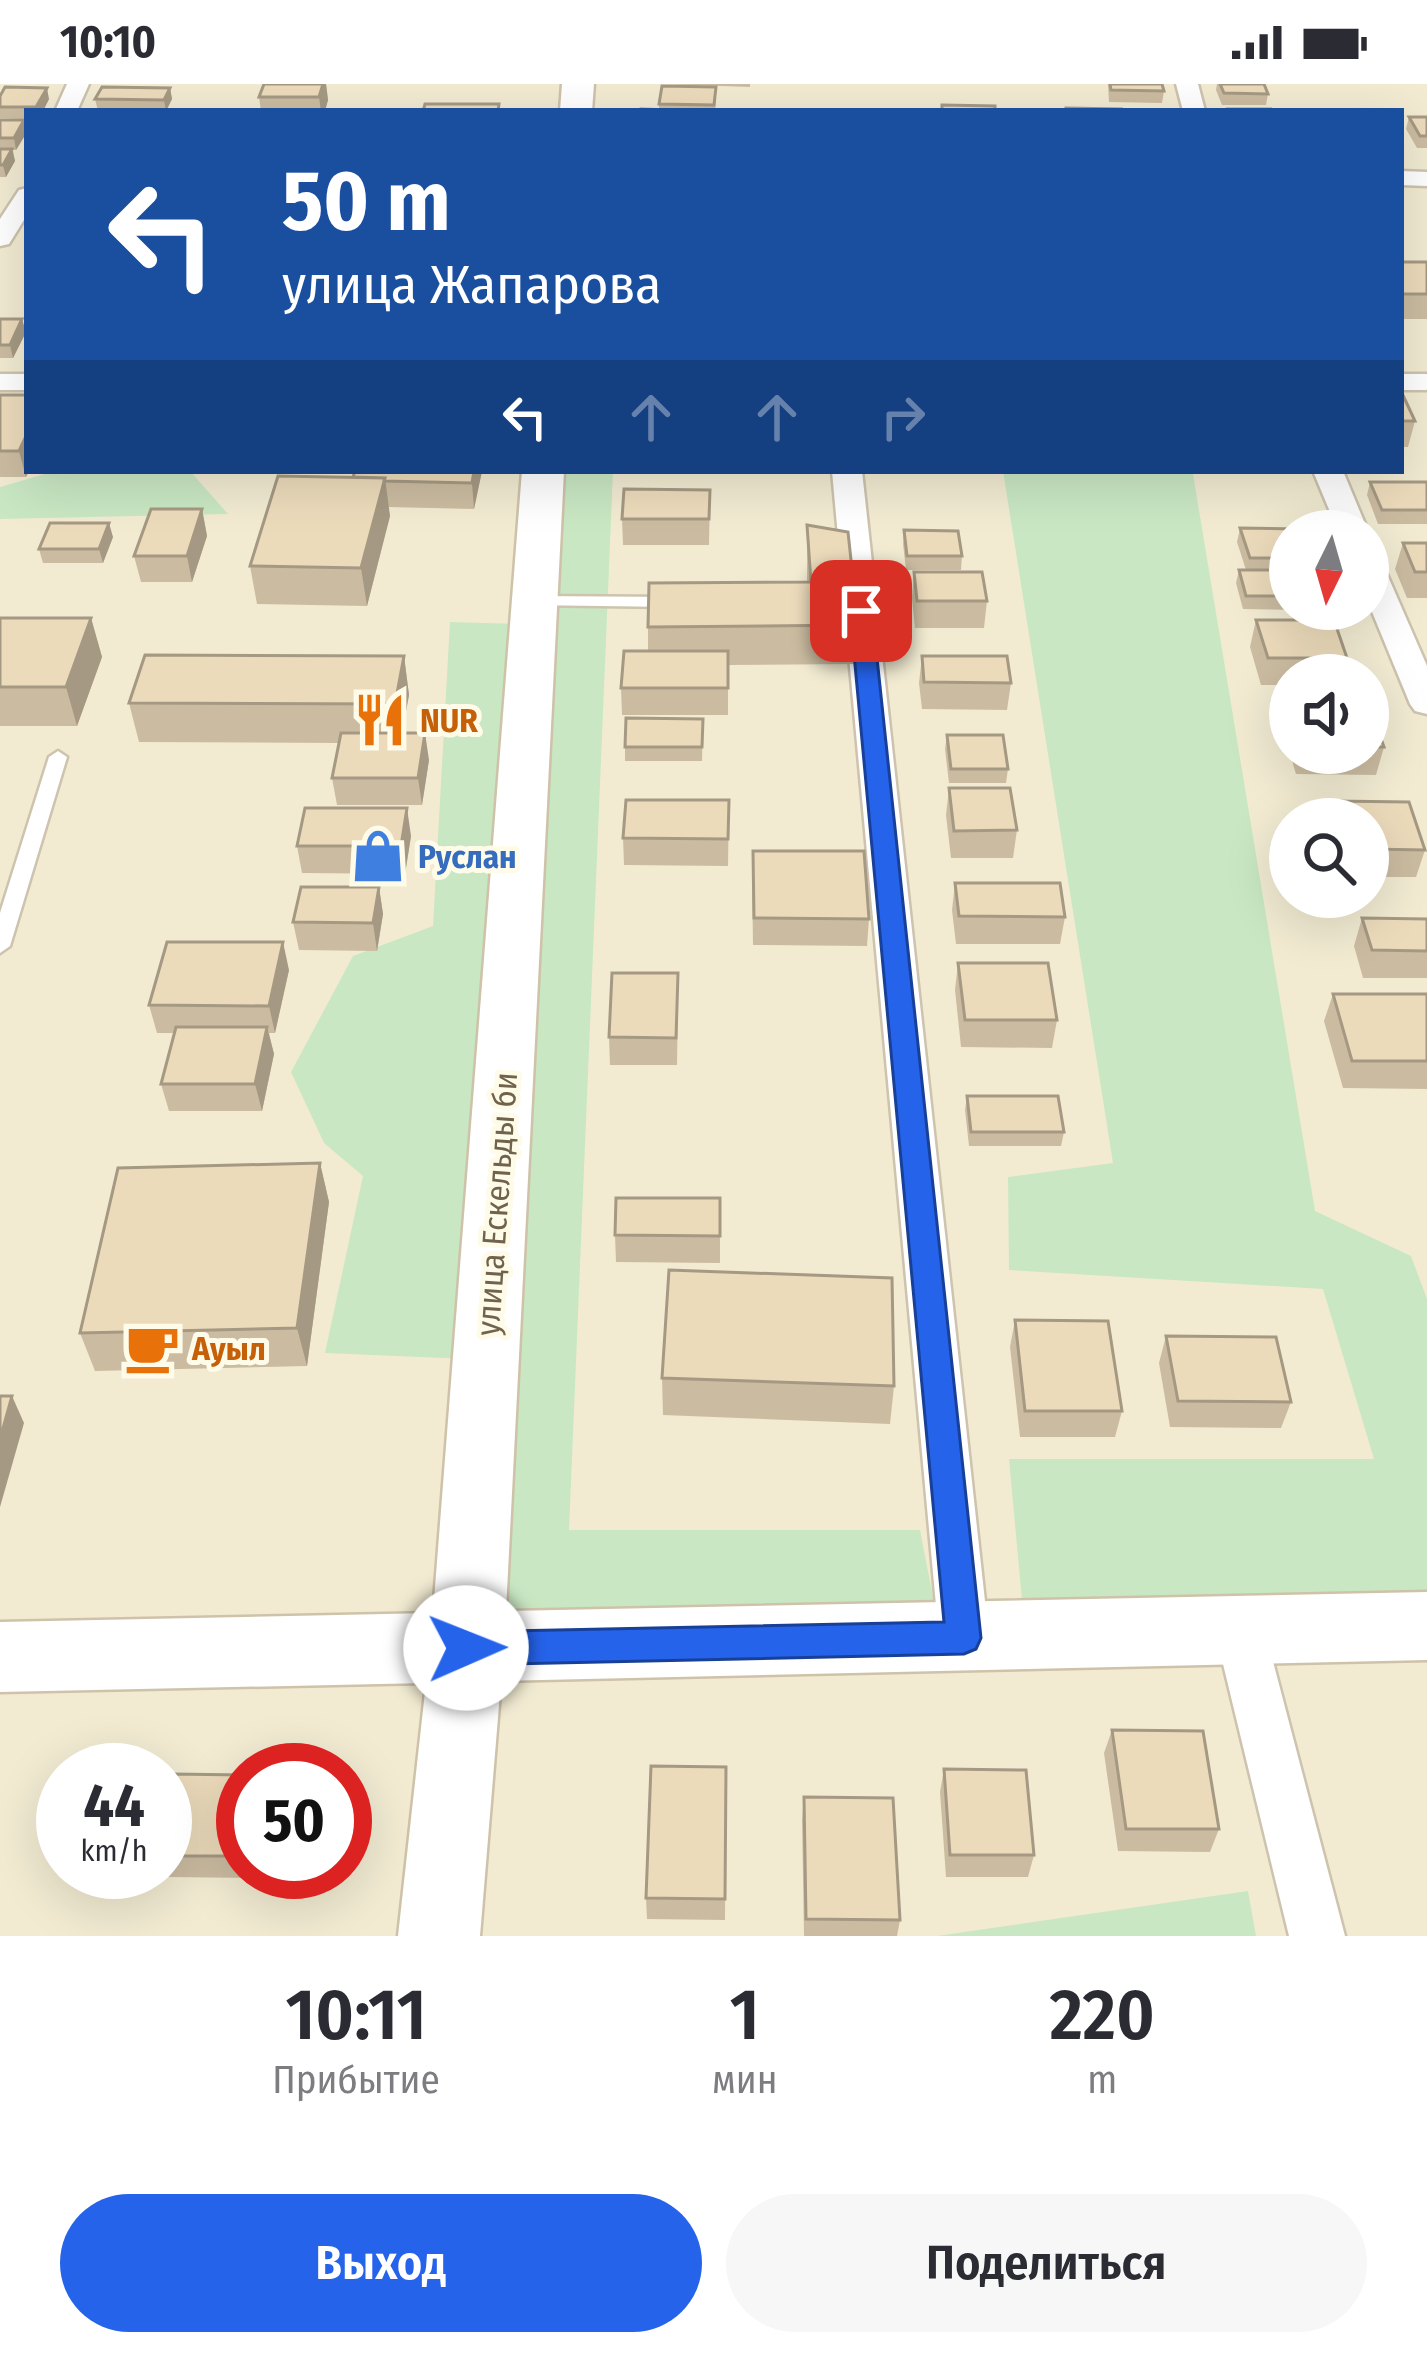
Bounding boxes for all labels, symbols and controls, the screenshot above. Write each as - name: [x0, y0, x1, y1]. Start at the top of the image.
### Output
- text: 10:10: [60, 15, 156, 69]
- text: 50 m: [282, 151, 451, 252]
- icon: left: [84, 156, 240, 312]
- text: улица Жапарова: [282, 253, 661, 317]
- icon: left: [492, 384, 558, 450]
- icon: ahead: [618, 384, 684, 450]
- icon: ahead: [744, 384, 810, 450]
- icon: right: [870, 384, 936, 450]
- north arrow: [1269, 510, 1389, 630]
- map controls: [1269, 510, 1389, 918]
- pin: [810, 560, 912, 662]
- icon: arrive: [828, 578, 894, 644]
- button: sound: [1269, 654, 1389, 774]
- restaurant icon: NUR: [351, 691, 409, 749]
- place label: NUR: [420, 701, 478, 741]
- button: search: [1269, 798, 1389, 918]
- shop icon: Руслан: [349, 827, 407, 885]
- place label: Руслан: [418, 837, 517, 877]
- street label: улица Ескельды би: [468, 1071, 526, 1337]
- cafe icon: Ауыл: [123, 1319, 181, 1377]
- place label: Ауыл: [191, 1329, 266, 1369]
- position arrow: [403, 1585, 529, 1711]
- speed limit sign: 50: [216, 1743, 372, 1899]
- text: 44: [83, 1770, 145, 1842]
- text: km/h: [81, 1833, 147, 1869]
- text: 10:11: [285, 1972, 427, 2058]
- text: 1: [730, 1972, 760, 2058]
- text: 220: [1050, 1972, 1155, 2058]
- text: Прибытие: [272, 2057, 440, 2103]
- text: мин: [712, 2057, 777, 2103]
- text: m: [1087, 2057, 1117, 2103]
- button: Выход: [60, 2194, 702, 2332]
- button: Поделиться: [726, 2194, 1367, 2332]

